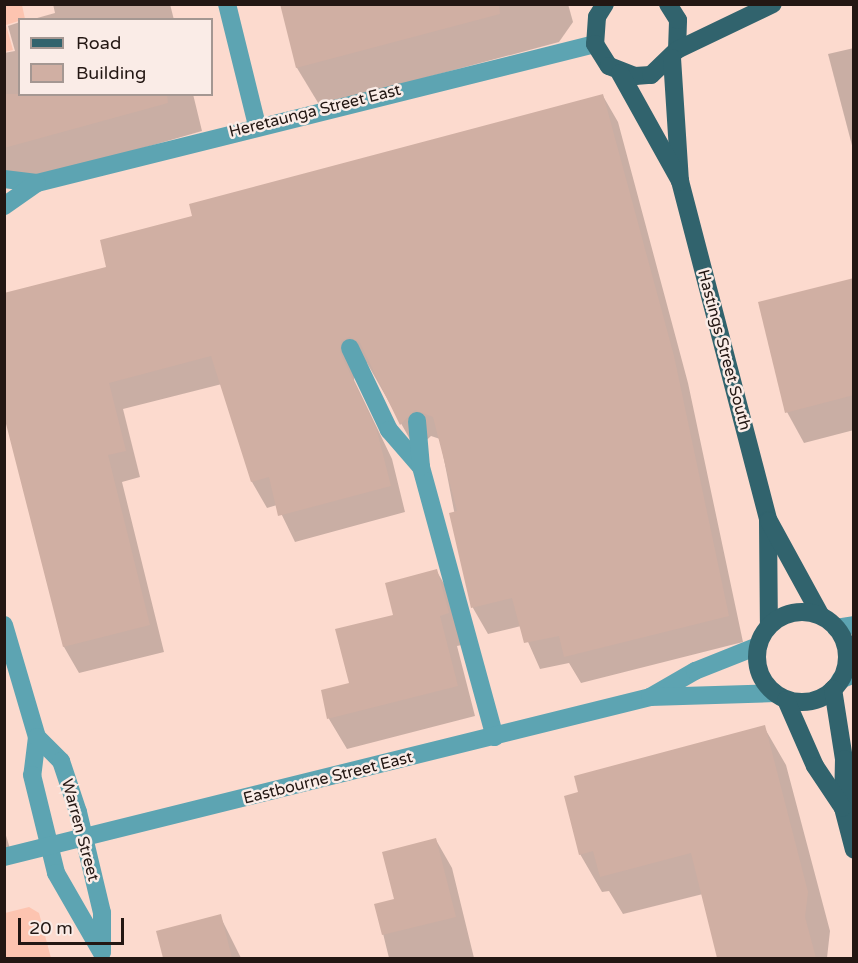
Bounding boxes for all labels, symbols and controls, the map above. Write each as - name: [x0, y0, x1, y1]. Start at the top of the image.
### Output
- legend: [18, 18, 213, 96]
- text: Road: [76, 32, 121, 54]
- text: Building: [76, 62, 146, 84]
- street label: Heretaunga Street East: [227, 80, 403, 142]
- street label: Hastings Street South: [693, 268, 755, 432]
- street label: Eastbourne Street East: [241, 748, 415, 808]
- street label: Warren Street: [57, 777, 103, 883]
- scale bar: [21, 906, 128, 944]
- text: 20 m: [29, 917, 73, 939]

